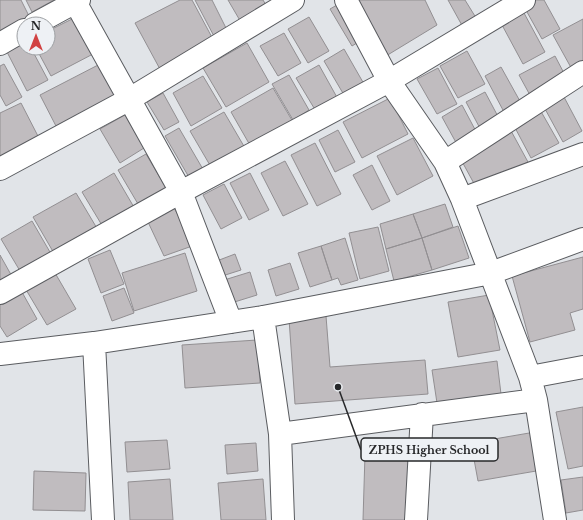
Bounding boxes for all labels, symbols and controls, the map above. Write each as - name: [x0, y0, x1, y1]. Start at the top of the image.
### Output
- north arrow: [16, 16, 56, 56]
- text: N: [31, 19, 42, 33]
- callout: ZPHS Higher School: [361, 438, 498, 461]
- text: ZPHS Higher School: [369, 443, 489, 457]

